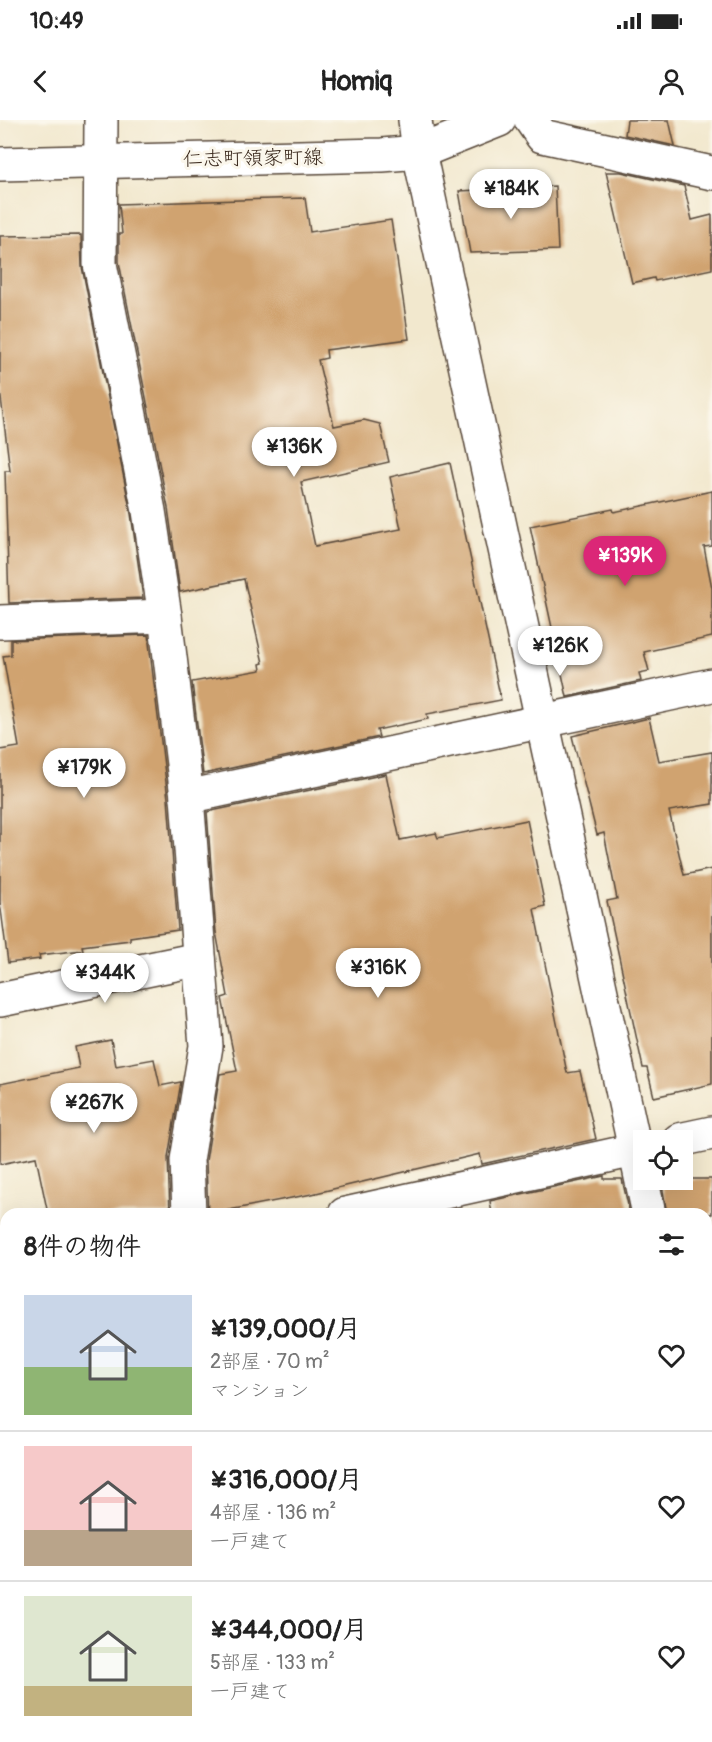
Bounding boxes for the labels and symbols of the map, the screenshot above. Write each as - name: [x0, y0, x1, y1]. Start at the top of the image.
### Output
- street label: 仁志町領家町線: [183, 144, 323, 172]
- pin: ¥184K: [469, 169, 553, 220]
- pin: ¥136K: [252, 427, 336, 478]
- pin: ¥139K: [583, 536, 667, 587]
- pin: ¥126K: [518, 626, 602, 677]
- pin: ¥179K: [42, 748, 126, 799]
- pin: ¥316K: [336, 948, 420, 999]
- pin: ¥344K: [63, 953, 147, 1004]
- pin: ¥267K: [52, 1083, 136, 1134]

